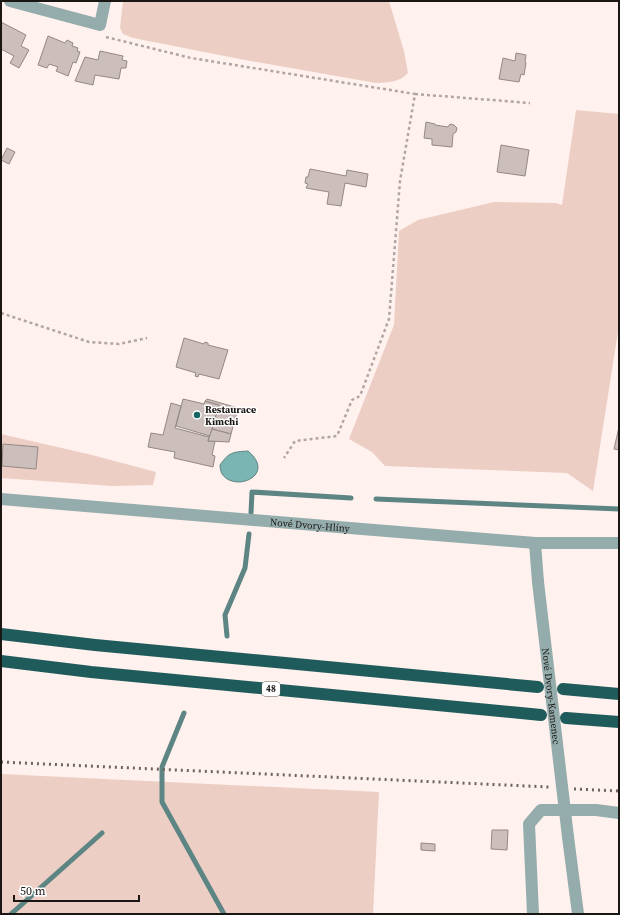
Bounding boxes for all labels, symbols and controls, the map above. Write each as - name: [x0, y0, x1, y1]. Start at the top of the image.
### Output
- place label: Restaurace Kimchi: [205, 403, 256, 428]
- marker: Restaurace Kimchi: [192, 410, 202, 420]
- street label: Nové Dvory-Hlíny: [270, 515, 351, 535]
- street label: Nové Dvory-Kamenec: [539, 647, 563, 745]
- road number: 48: [262, 682, 280, 696]
- scale bar: [14, 877, 139, 903]
- text: 50 m: [20, 883, 46, 899]

